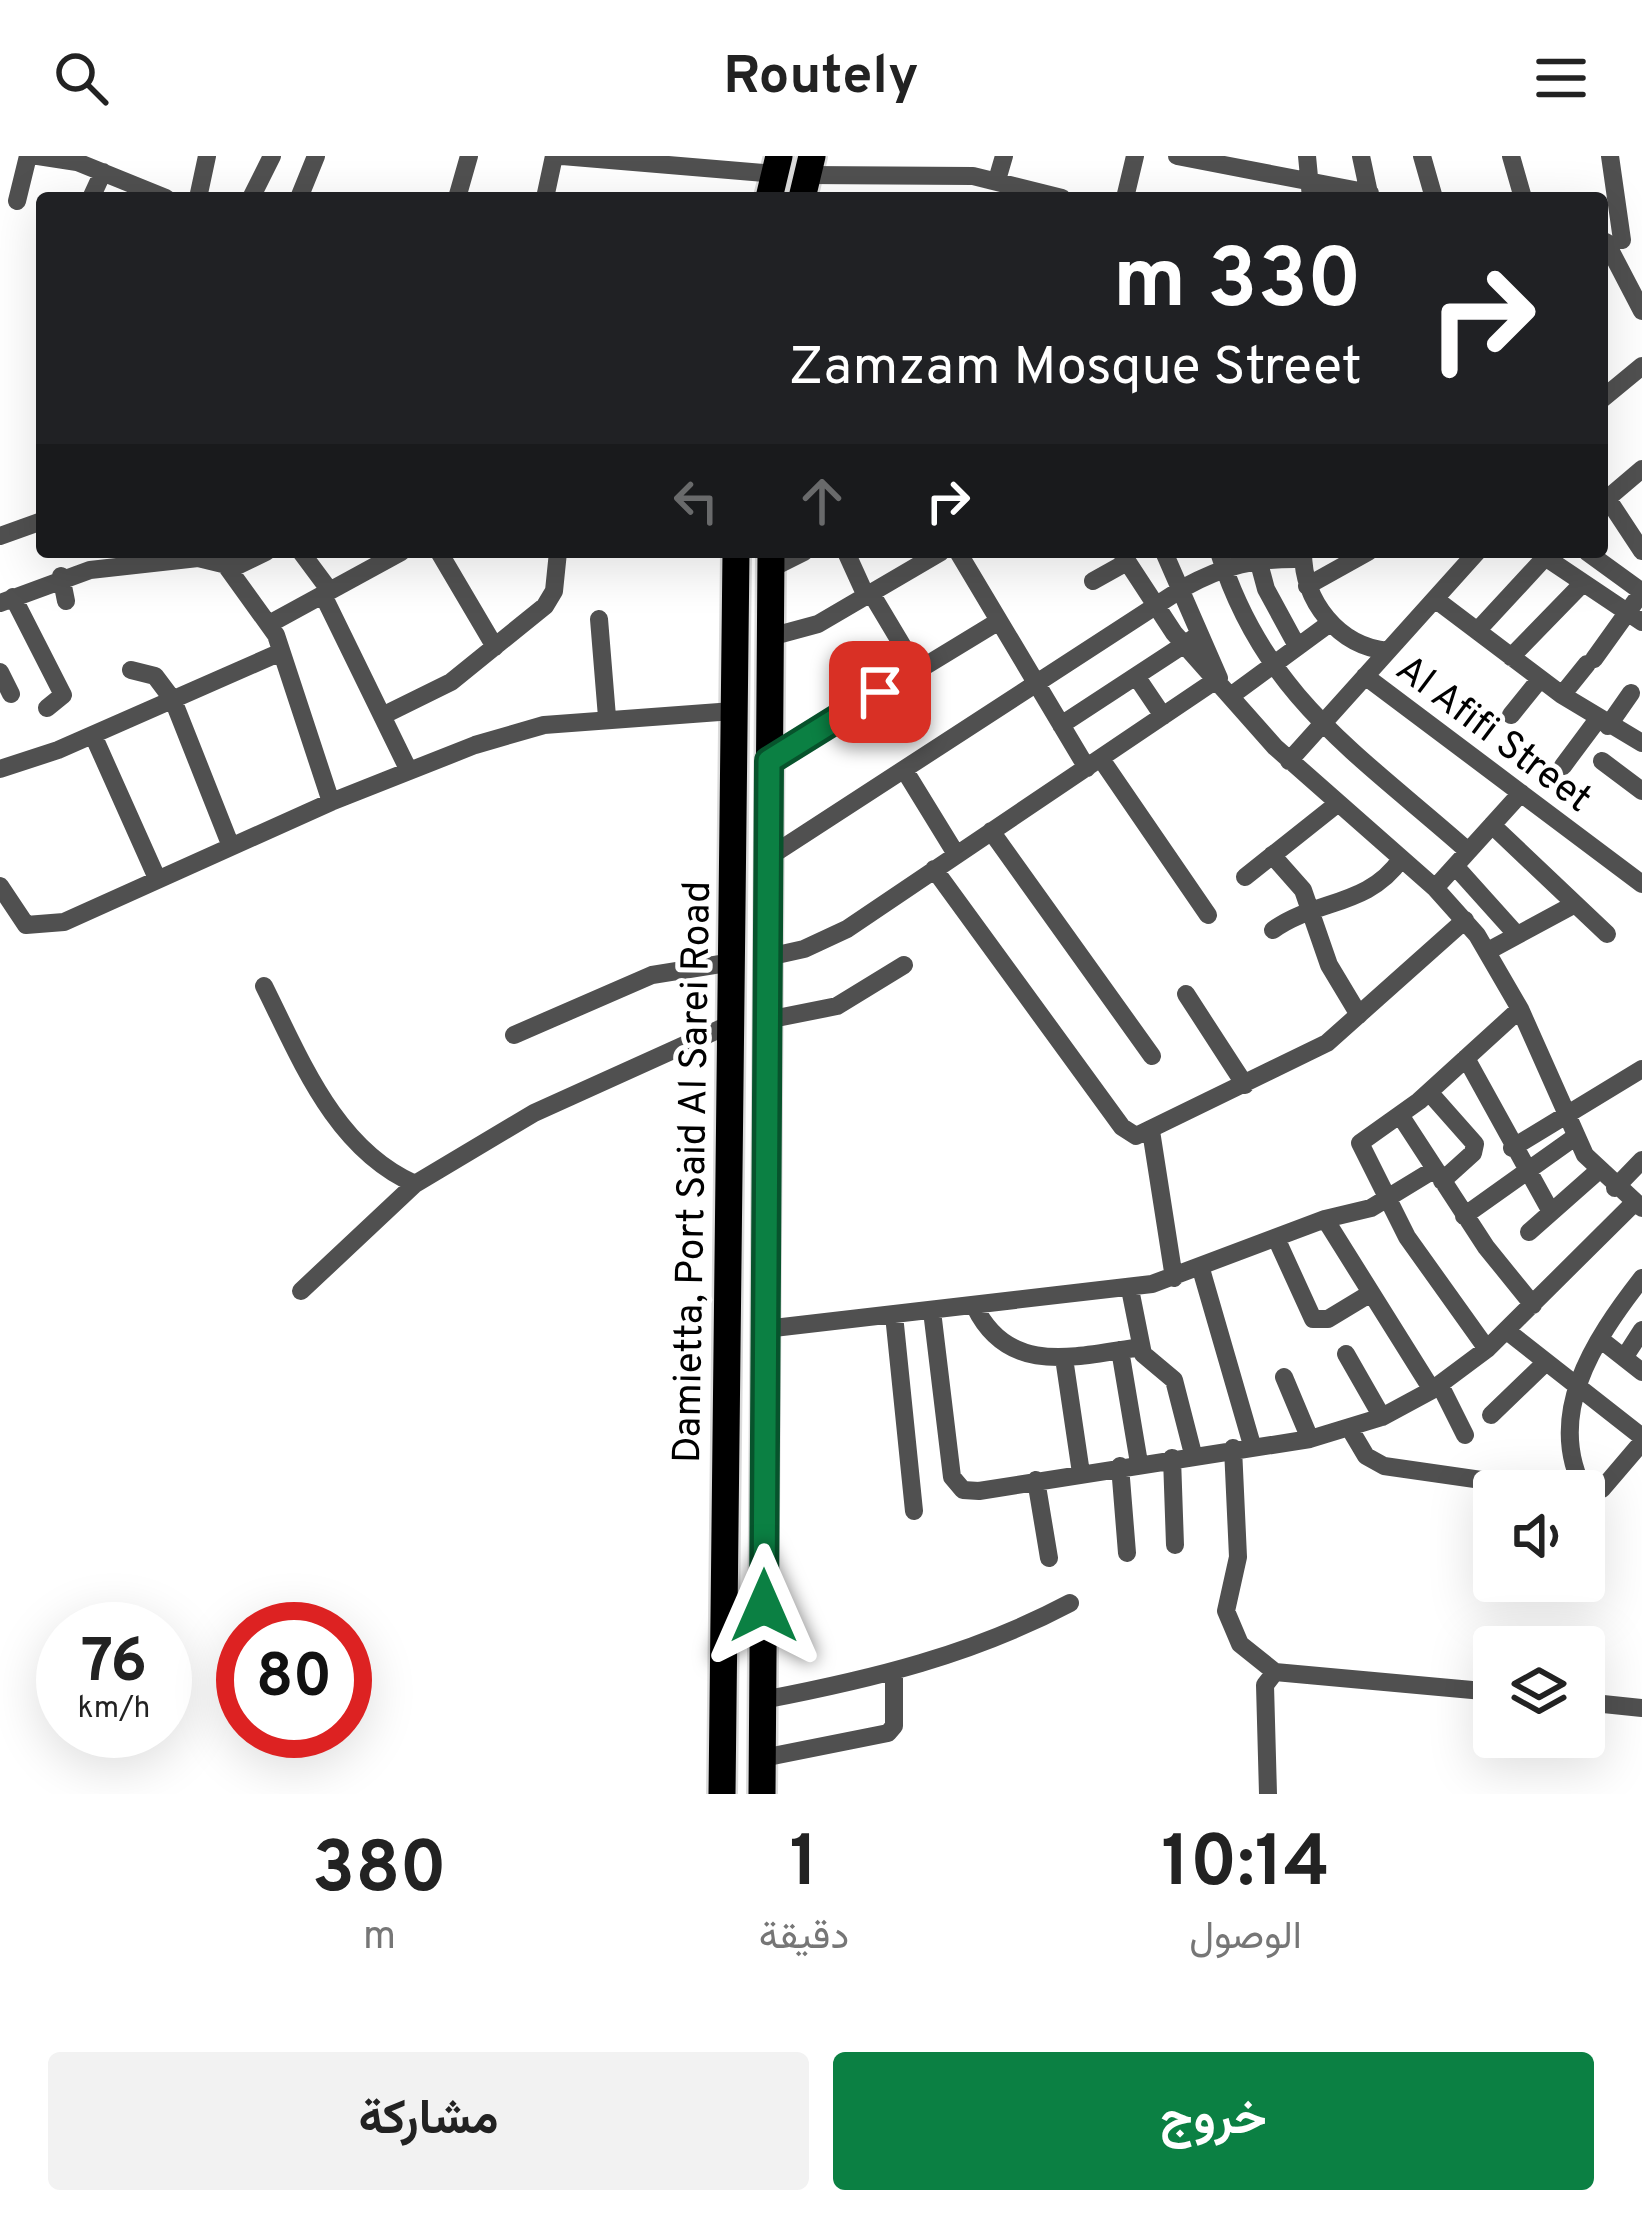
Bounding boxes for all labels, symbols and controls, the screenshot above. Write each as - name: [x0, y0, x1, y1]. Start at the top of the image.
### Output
- text: Routely: [723, 44, 919, 113]
- icon: search: [48, 45, 114, 111]
- icon: menu: [1528, 45, 1594, 111]
- text: 330 m: [1113, 231, 1362, 337]
- icon: right: [1404, 240, 1560, 396]
- text: Zamzam Mosque Street: [788, 335, 1362, 404]
- icon: left: [663, 468, 729, 534]
- icon: ahead: [789, 468, 855, 534]
- icon: right: [915, 468, 981, 534]
- pin: [829, 641, 931, 743]
- street label: Al Afifi Street: [1385, 646, 1600, 825]
- icon: arrive: [847, 659, 913, 725]
- street label: Damietta, Port Said Al Sarei Road: [665, 881, 724, 1464]
- map controls: [1473, 1470, 1605, 1758]
- button: sound: [1473, 1470, 1605, 1602]
- position arrow: [701, 1543, 827, 1669]
- speed limit sign: 80: [216, 1602, 372, 1758]
- button: layers: [1473, 1626, 1605, 1758]
- text: 76: [81, 1627, 147, 1703]
- text: km/h: [78, 1691, 150, 1728]
- text: 1: [790, 1820, 818, 1912]
- text: 10:14: [1161, 1820, 1330, 1912]
- text: 380: [312, 1826, 447, 1918]
- text: m: [363, 1914, 396, 1963]
- text: دقيقة: [759, 1914, 849, 1963]
- text: الوصول: [1189, 1914, 1302, 1963]
- button: مشاركة: [48, 2052, 809, 2190]
- button: خروج: [833, 2052, 1594, 2190]

